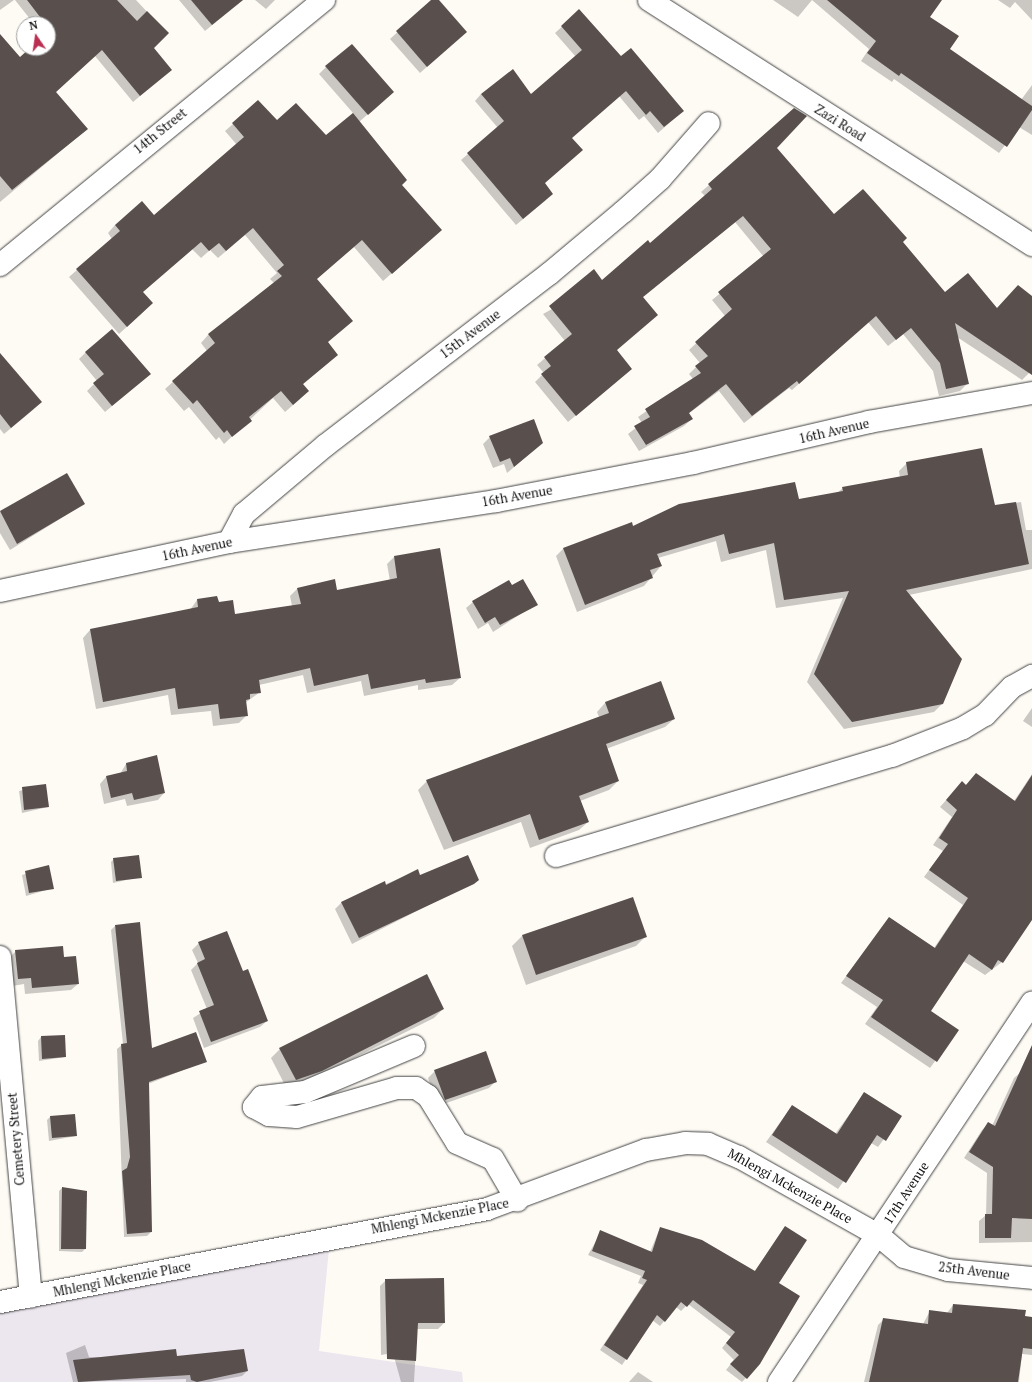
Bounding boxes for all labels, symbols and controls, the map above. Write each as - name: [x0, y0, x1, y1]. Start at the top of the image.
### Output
- north arrow: [16, 16, 56, 56]
- text: N: [28, 18, 39, 33]
- street label: Zazi Road: [812, 101, 868, 145]
- street label: 14th Street: [130, 105, 190, 157]
- street label: 15th Avenue: [437, 306, 503, 362]
- street label: 16th Avenue: [797, 415, 871, 447]
- street label: 16th Avenue: [480, 482, 554, 510]
- street label: 16th Avenue: [160, 534, 234, 564]
- street label: Cemetery Street: [4, 1092, 28, 1186]
- street label: Mhlengi Mckenzie Place: [725, 1145, 855, 1227]
- street label: 17th Avenue: [880, 1159, 932, 1227]
- street label: Mhlengi Mckenzie Place: [370, 1195, 510, 1237]
- street label: Mhlengi Mckenzie Place: [52, 1258, 192, 1300]
- street label: 25th Avenue: [937, 1259, 1011, 1283]

